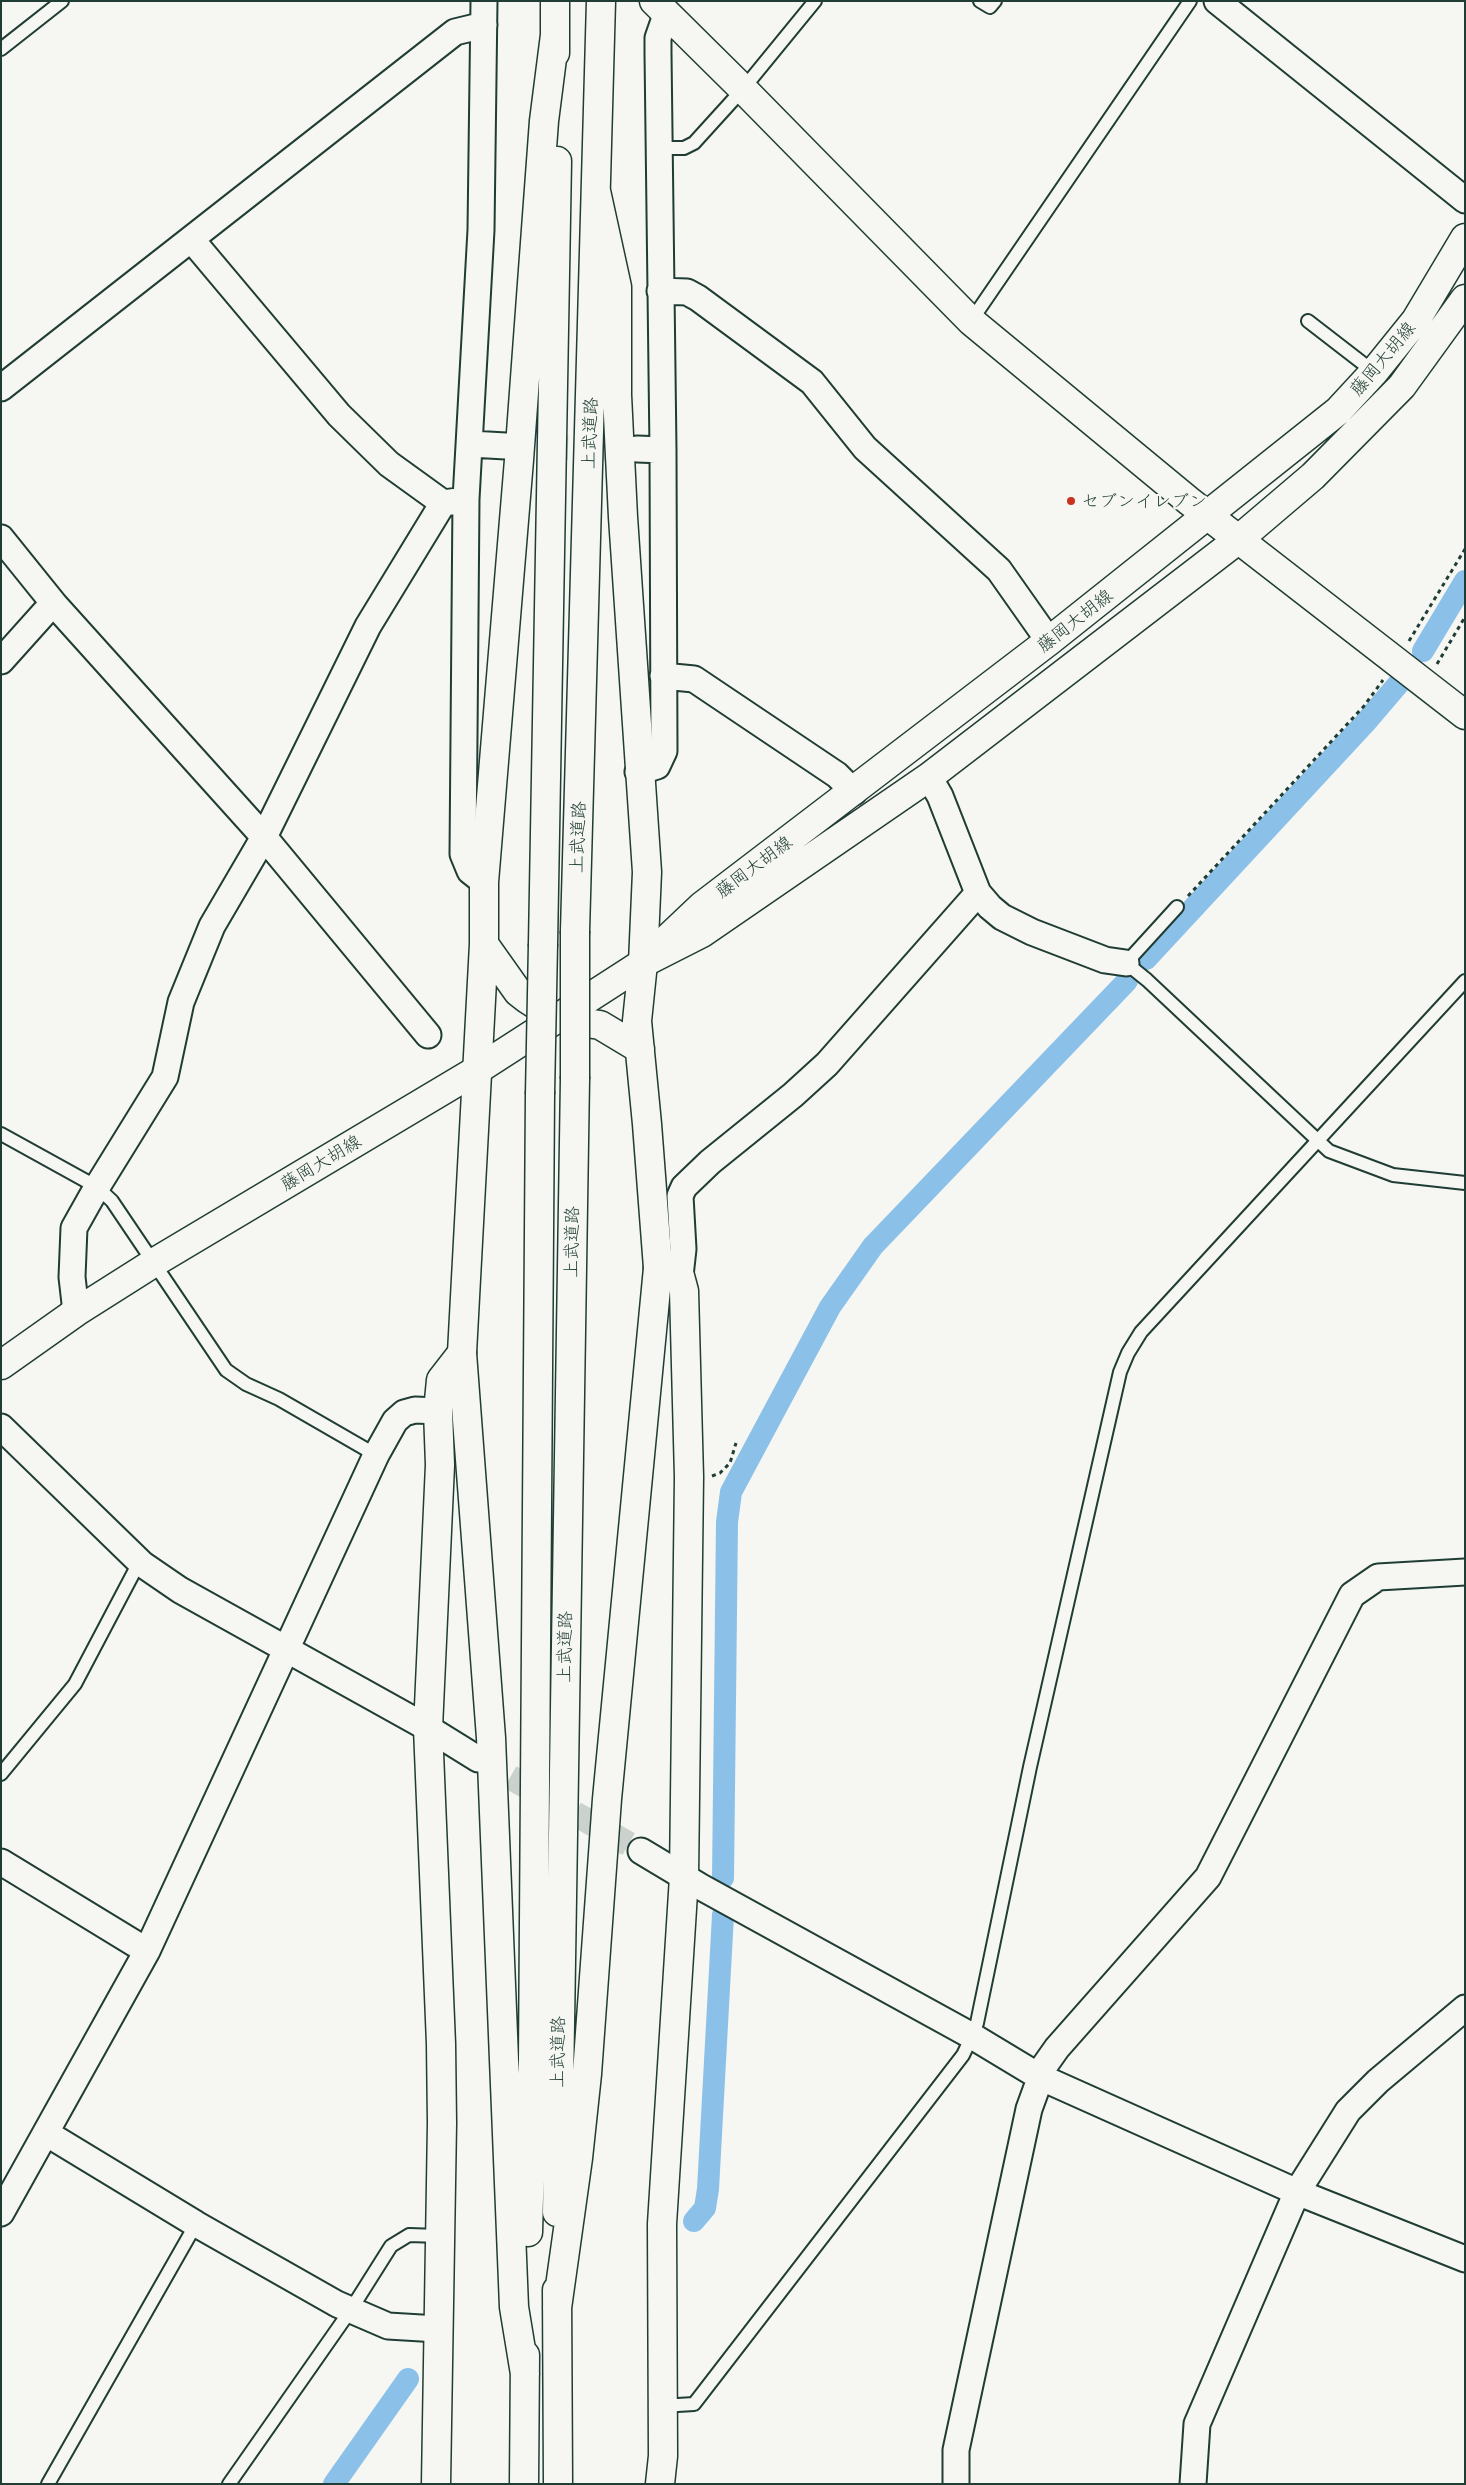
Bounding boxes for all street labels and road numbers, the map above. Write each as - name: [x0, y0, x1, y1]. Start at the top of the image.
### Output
- street label: 藤岡大胡線: [1346, 318, 1420, 400]
- street label: 上武道路: [578, 397, 602, 469]
- street label: 藤岡大胡線: [1033, 585, 1117, 657]
- street label: 上武道路: [566, 801, 590, 873]
- street label: 藤岡大胡線: [712, 831, 796, 903]
- street label: 藤岡大胡線: [277, 1131, 365, 1195]
- street label: 上武道路: [561, 1206, 583, 1278]
- street label: 上武道路: [554, 1611, 576, 1683]
- street label: 上武道路: [547, 2016, 569, 2088]

